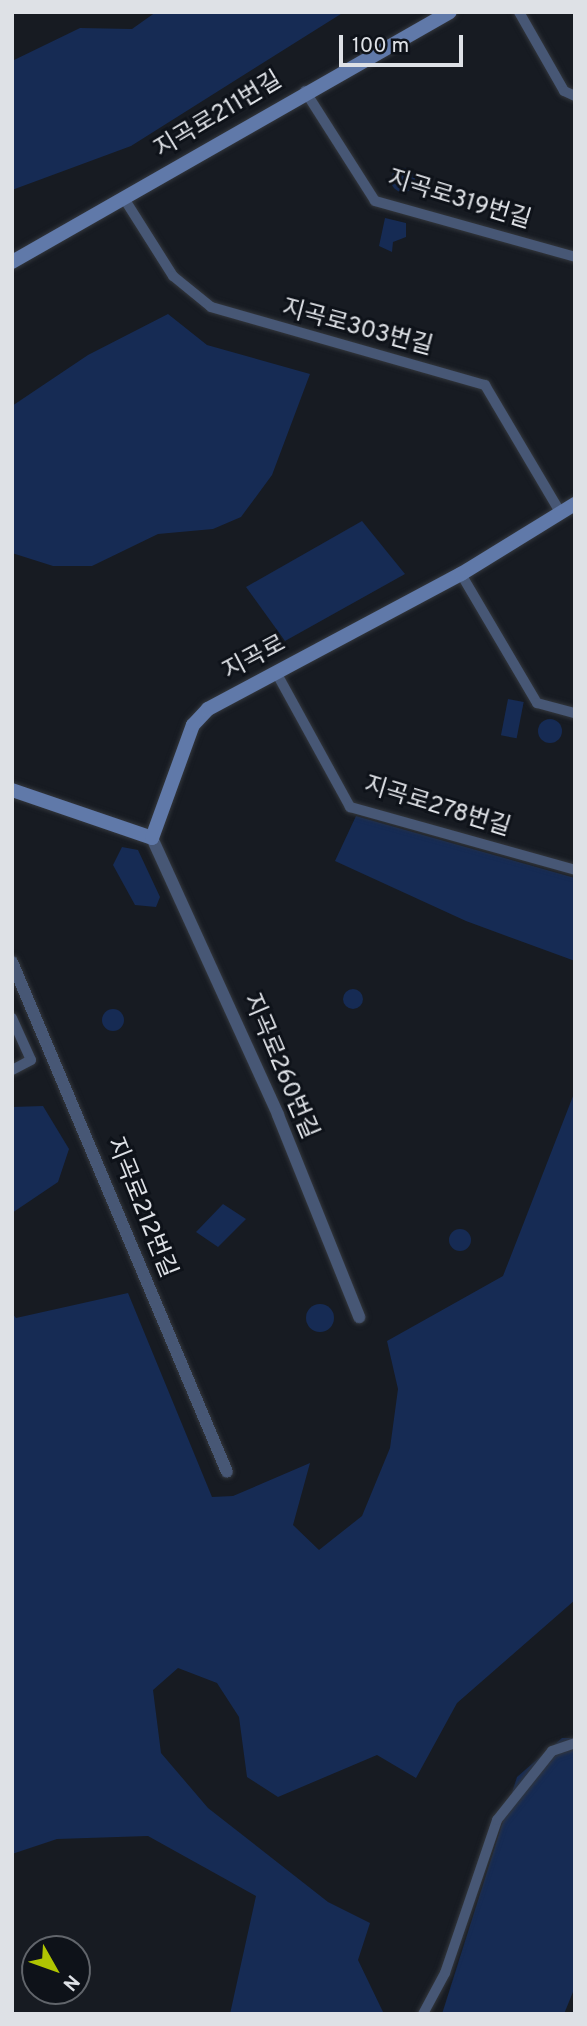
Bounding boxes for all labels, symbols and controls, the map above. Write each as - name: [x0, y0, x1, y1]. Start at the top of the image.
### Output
- scale bar: [342, 21, 466, 65]
- text: 100 m: [352, 33, 409, 60]
- street label: 지곡로211번길: [150, 67, 288, 165]
- street label: 지곡로319번길: [384, 166, 534, 236]
- street label: 지곡로303번길: [279, 295, 435, 363]
- street label: 지곡로: [219, 631, 291, 687]
- street label: 지곡로278번길: [360, 772, 514, 844]
- street label: 지곡로260번길: [235, 990, 323, 1144]
- street label: 지곡로212번길: [99, 1134, 181, 1282]
- north arrow: [21, 1935, 91, 2005]
- text: N: [57, 1969, 84, 1995]

